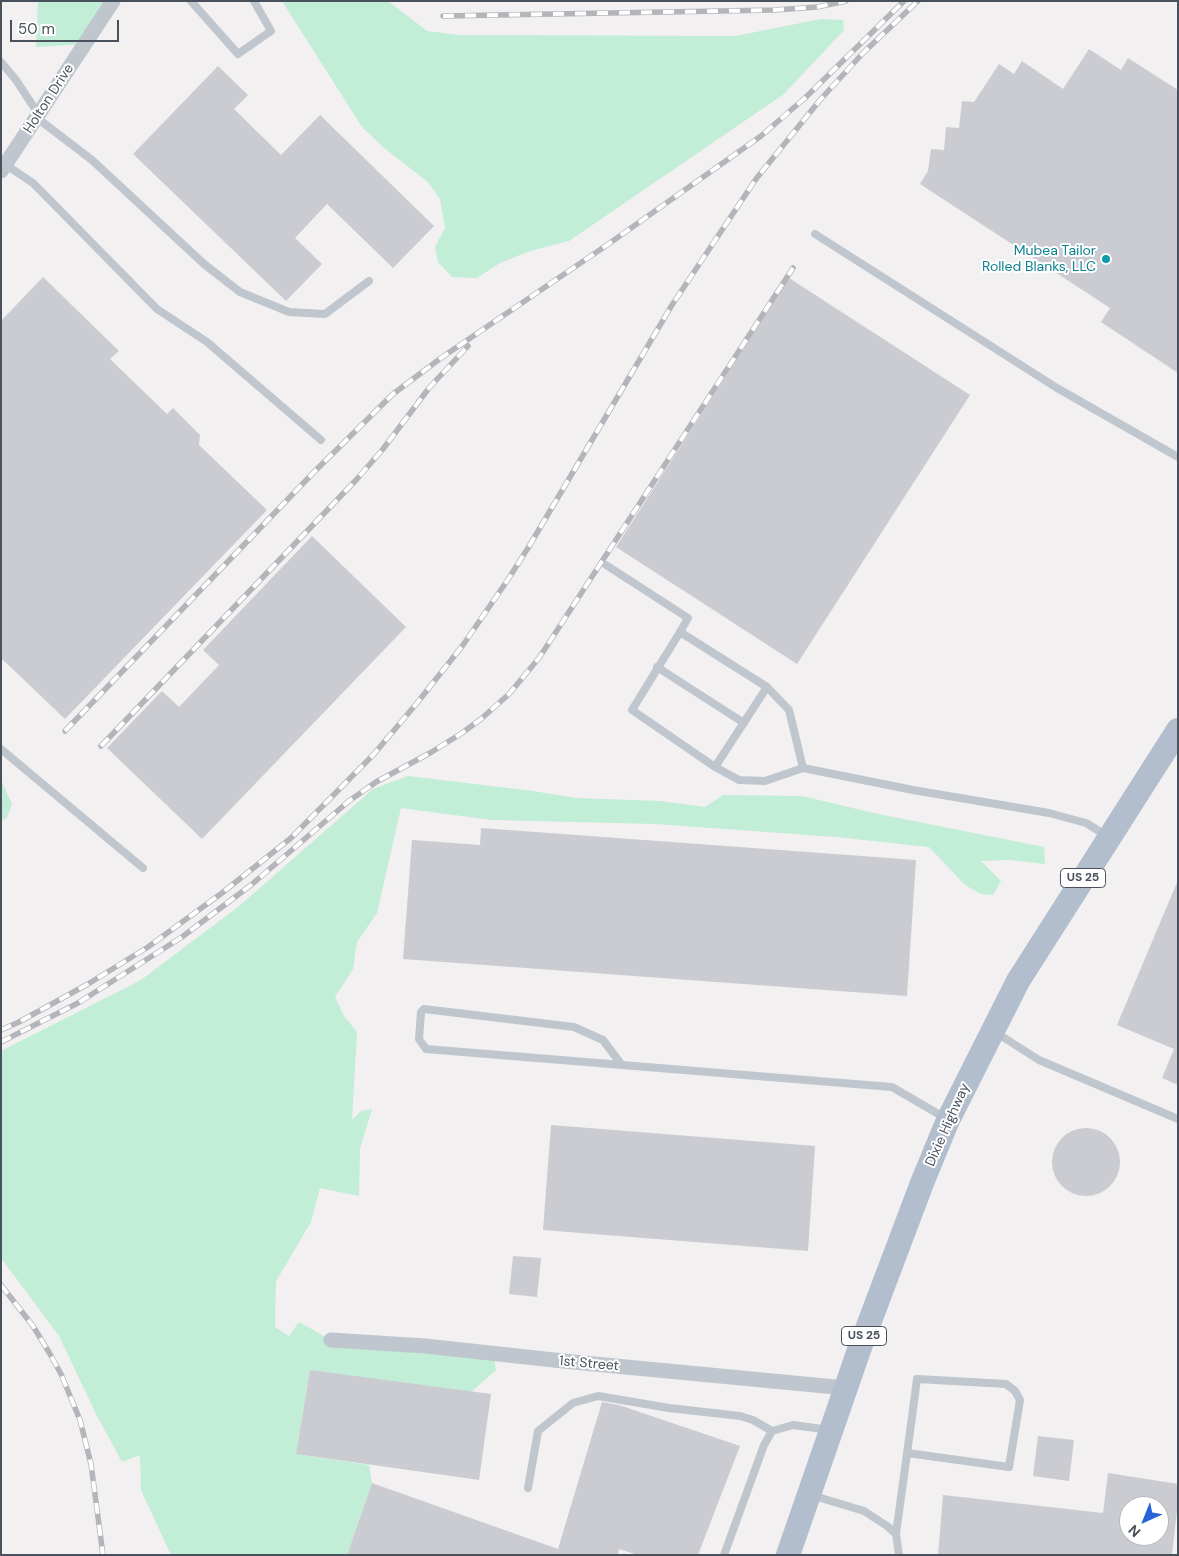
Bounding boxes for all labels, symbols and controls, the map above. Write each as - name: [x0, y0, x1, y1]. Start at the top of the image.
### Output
- scale bar: [12, 10, 121, 42]
- text: 50 m: [18, 19, 55, 39]
- street label: Holton Drive: [20, 61, 78, 137]
- place label: Mubea Tailor Rolled Blanks, LLC: [982, 243, 1096, 276]
- marker: Mubea Tailor Rolled Blanks, LLC: [1100, 253, 1112, 265]
- road number: US 25: [1060, 868, 1106, 888]
- street label: Dixie Highway: [922, 1081, 974, 1169]
- road number: US 25: [842, 1326, 886, 1345]
- street label: 1st Street: [558, 1353, 620, 1375]
- north arrow: [1119, 1496, 1169, 1546]
- text: N: [1124, 1521, 1144, 1541]

